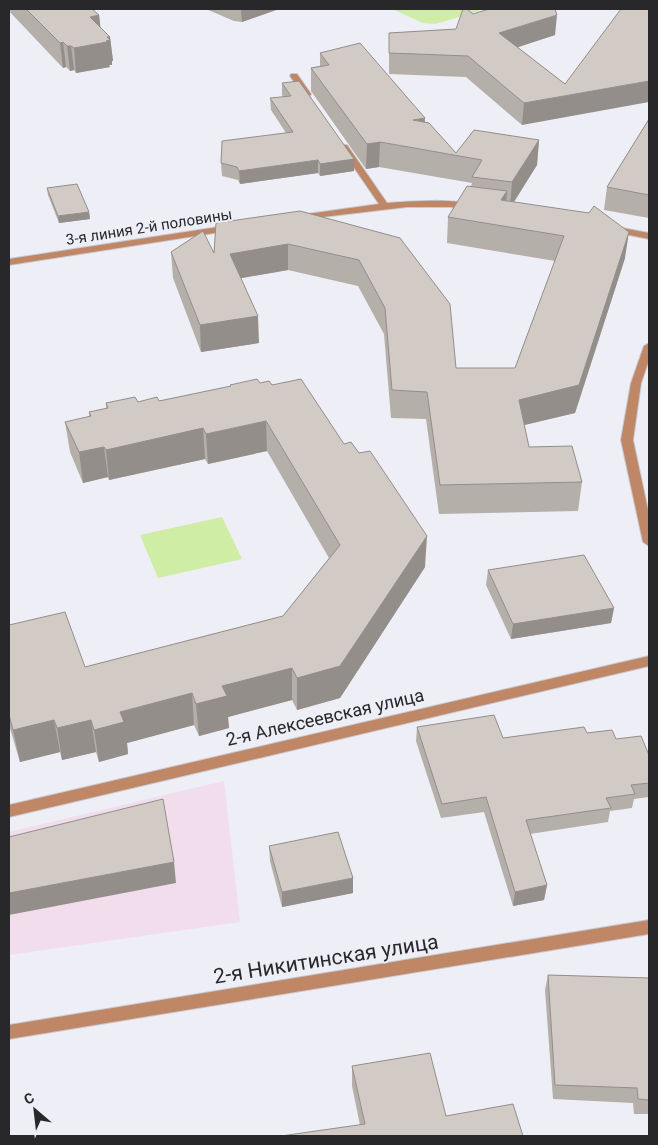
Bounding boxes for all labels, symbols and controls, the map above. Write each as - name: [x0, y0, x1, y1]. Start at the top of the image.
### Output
- street label: 3-я линия 2-й половины: [65, 205, 233, 249]
- street label: 2-я Алексеевская улица: [224, 684, 426, 750]
- street label: 2-я Никитинская улица: [212, 929, 440, 989]
- north arrow: [10, 1085, 60, 1135]
- text: С: [21, 1089, 37, 1108]

